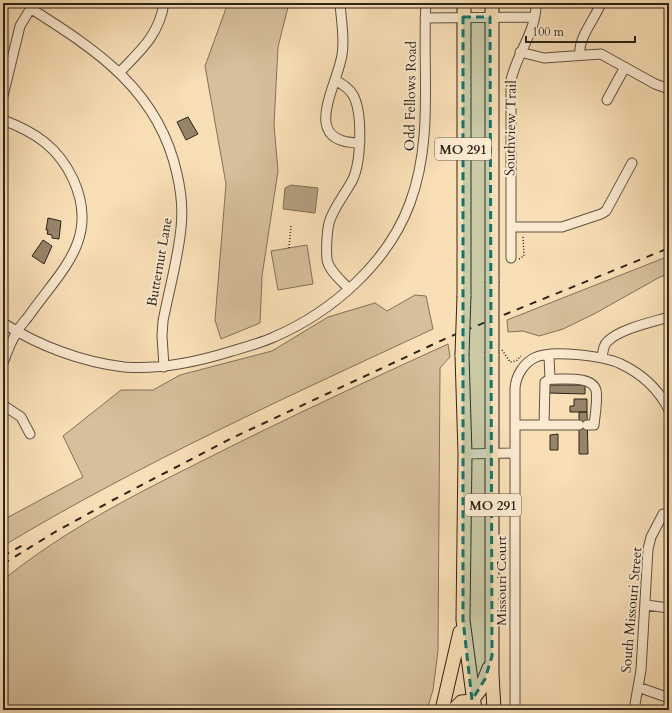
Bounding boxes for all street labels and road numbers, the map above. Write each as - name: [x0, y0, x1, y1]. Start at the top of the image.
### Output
- street label: Odd Fellows Road: [400, 40, 421, 151]
- street label: Southview Trail: [500, 80, 521, 176]
- road number: MO 291: [435, 138, 491, 160]
- street label: Butternut Lane: [142, 216, 177, 308]
- road number: MO 291: [465, 494, 521, 516]
- street label: Missouri Court: [492, 535, 511, 626]
- street label: South Missouri Street: [617, 546, 647, 674]

